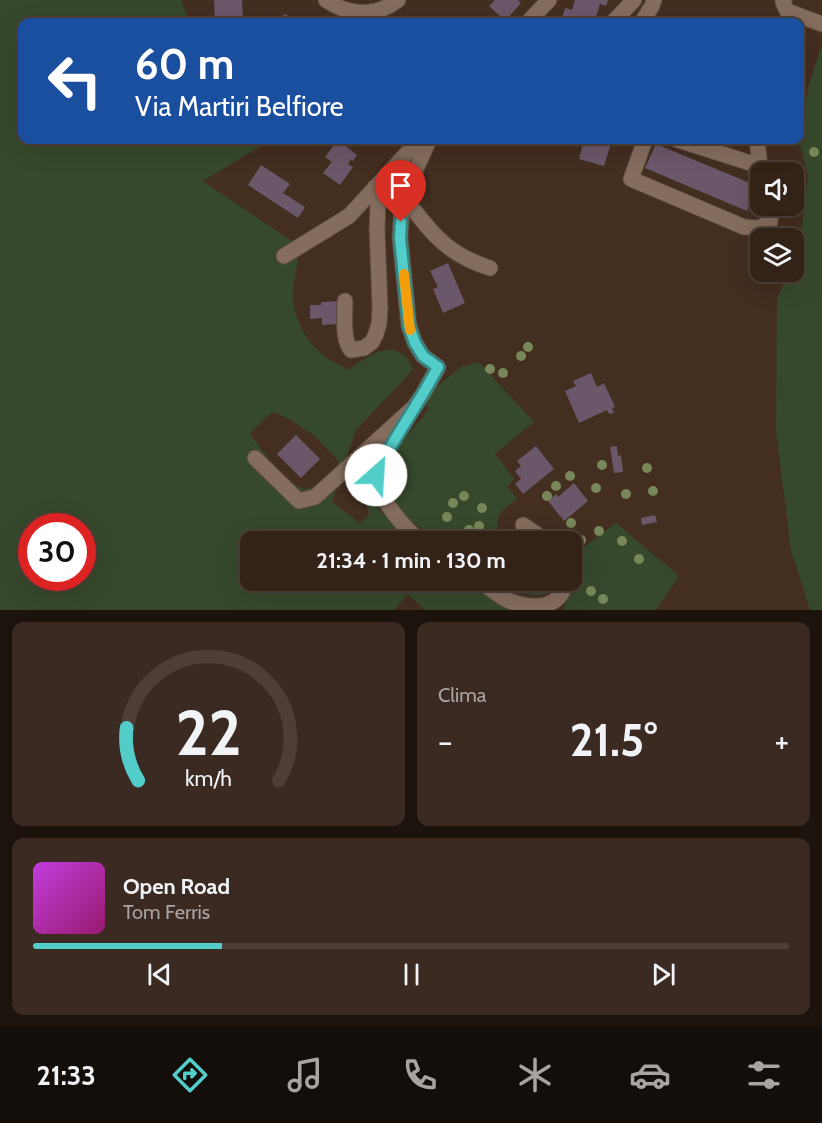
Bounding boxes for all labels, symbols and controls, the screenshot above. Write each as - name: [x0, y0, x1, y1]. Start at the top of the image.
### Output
- text: 60 m: [135, 38, 234, 90]
- icon: left: [36, 42, 114, 120]
- text: Via Martiri Belfiore: [135, 90, 344, 123]
- pin: [375, 160, 426, 222]
- map controls: [750, 162, 804, 282]
- button: sound: [750, 162, 804, 216]
- icon: arrive: [384, 169, 417, 202]
- button: layers: [750, 228, 804, 282]
- position arrow: [344, 443, 408, 507]
- speed limit sign: 30: [18, 513, 96, 591]
- text: 21:34 · 1 min · 130 m: [316, 547, 506, 574]
- text: Clima: [438, 683, 486, 707]
- text: 22: [175, 695, 242, 771]
- text: 21.5°: [570, 713, 657, 767]
- text: −: [438, 721, 453, 761]
- text: +: [774, 721, 789, 761]
- text: km/h: [185, 765, 232, 791]
- text: Open Road: [123, 873, 230, 900]
- text: Tom Ferris: [123, 900, 210, 924]
- icon: previous: [143, 958, 176, 991]
- icon: pause: [395, 958, 428, 991]
- icon: next: [647, 958, 680, 991]
- icon: directions: [169, 1054, 211, 1096]
- icon: music: [284, 1054, 326, 1096]
- icon: phone: [399, 1054, 441, 1096]
- icon: climate: [514, 1054, 556, 1096]
- icon: car: [629, 1054, 671, 1096]
- icon: filters: [743, 1054, 785, 1096]
- text: 21:33: [36, 1059, 96, 1092]

